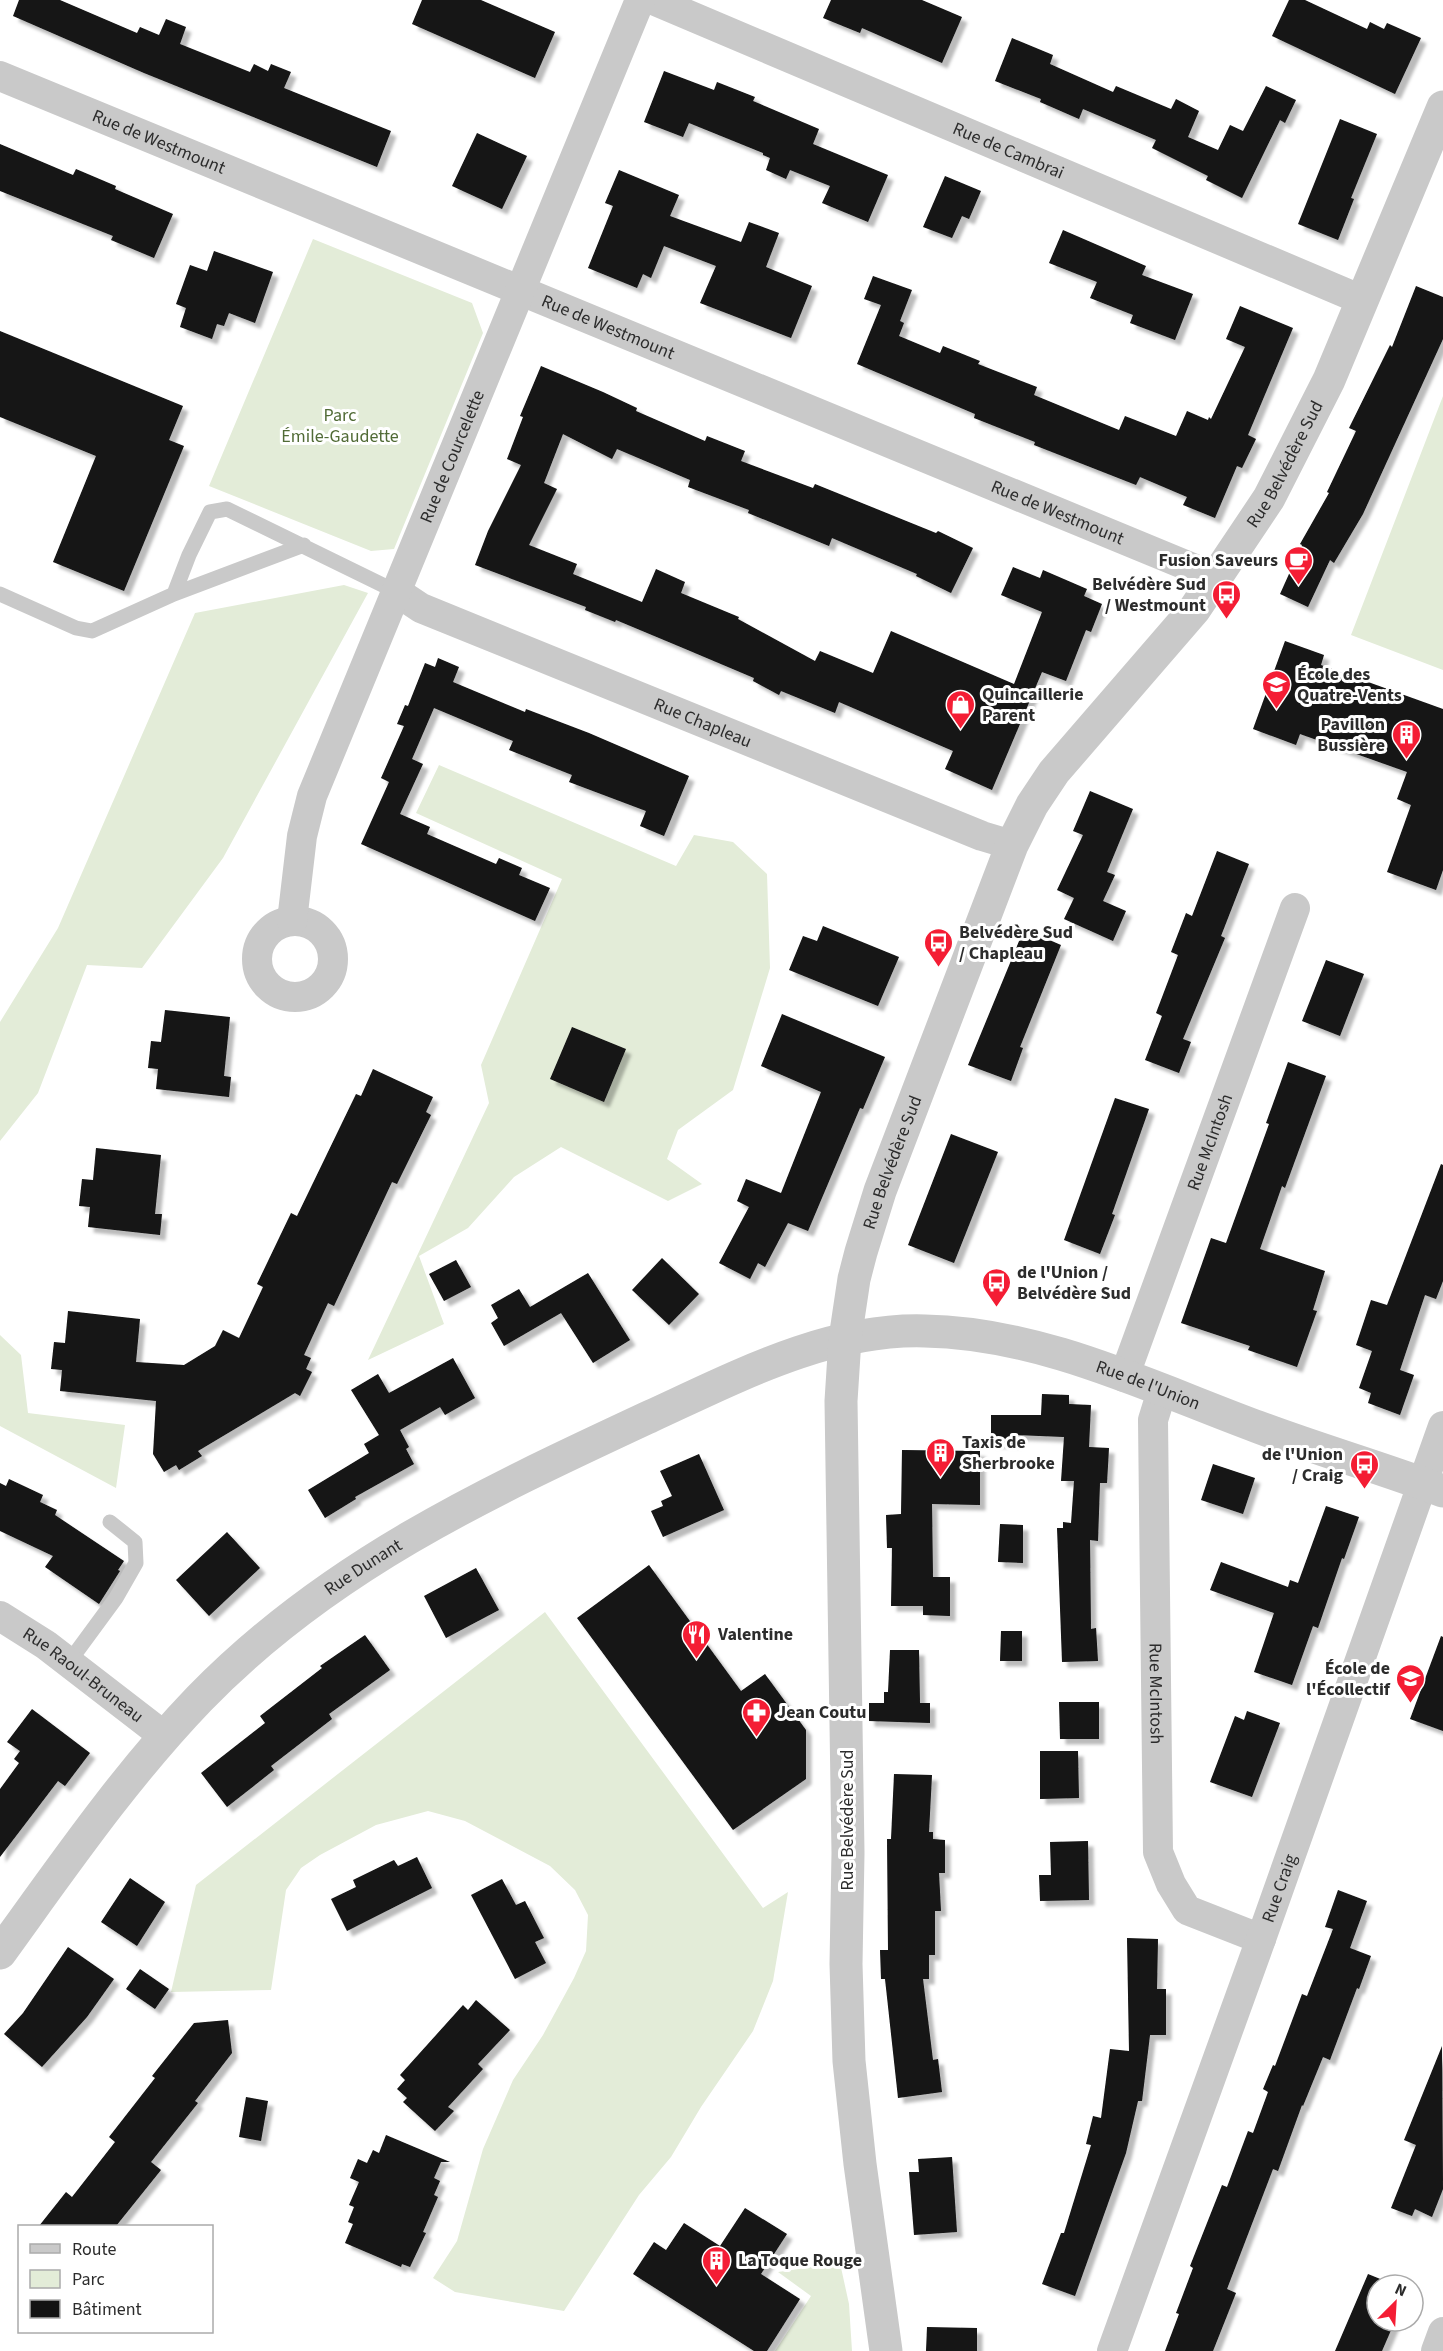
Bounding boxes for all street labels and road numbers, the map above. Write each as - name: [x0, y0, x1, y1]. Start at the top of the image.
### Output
- street label: Rue de Westmount: [88, 103, 229, 181]
- street label: Rue de Cambrai: [949, 116, 1068, 186]
- street label: Rue de Westmount: [538, 289, 678, 366]
- street label: Rue de Courcelette: [414, 386, 491, 527]
- street label: Rue Belvédère Sud: [1241, 396, 1329, 533]
- street label: Rue de Westmount: [987, 474, 1128, 551]
- street label: Rue Chapleau: [650, 692, 755, 754]
- street label: Rue McIntosh: [1181, 1090, 1239, 1194]
- street label: Rue Belvédère Sud: [857, 1092, 928, 1233]
- street label: Rue de l'Union: [1093, 1354, 1204, 1416]
- street label: Rue Dunant: [319, 1533, 407, 1602]
- street label: Rue Raoul-Bruneau: [18, 1621, 149, 1729]
- street label: Rue McIntosh: [1143, 1643, 1169, 1744]
- street label: Rue Belvédère Sud: [835, 1750, 860, 1890]
- street label: Rue Craig: [1256, 1851, 1303, 1926]

